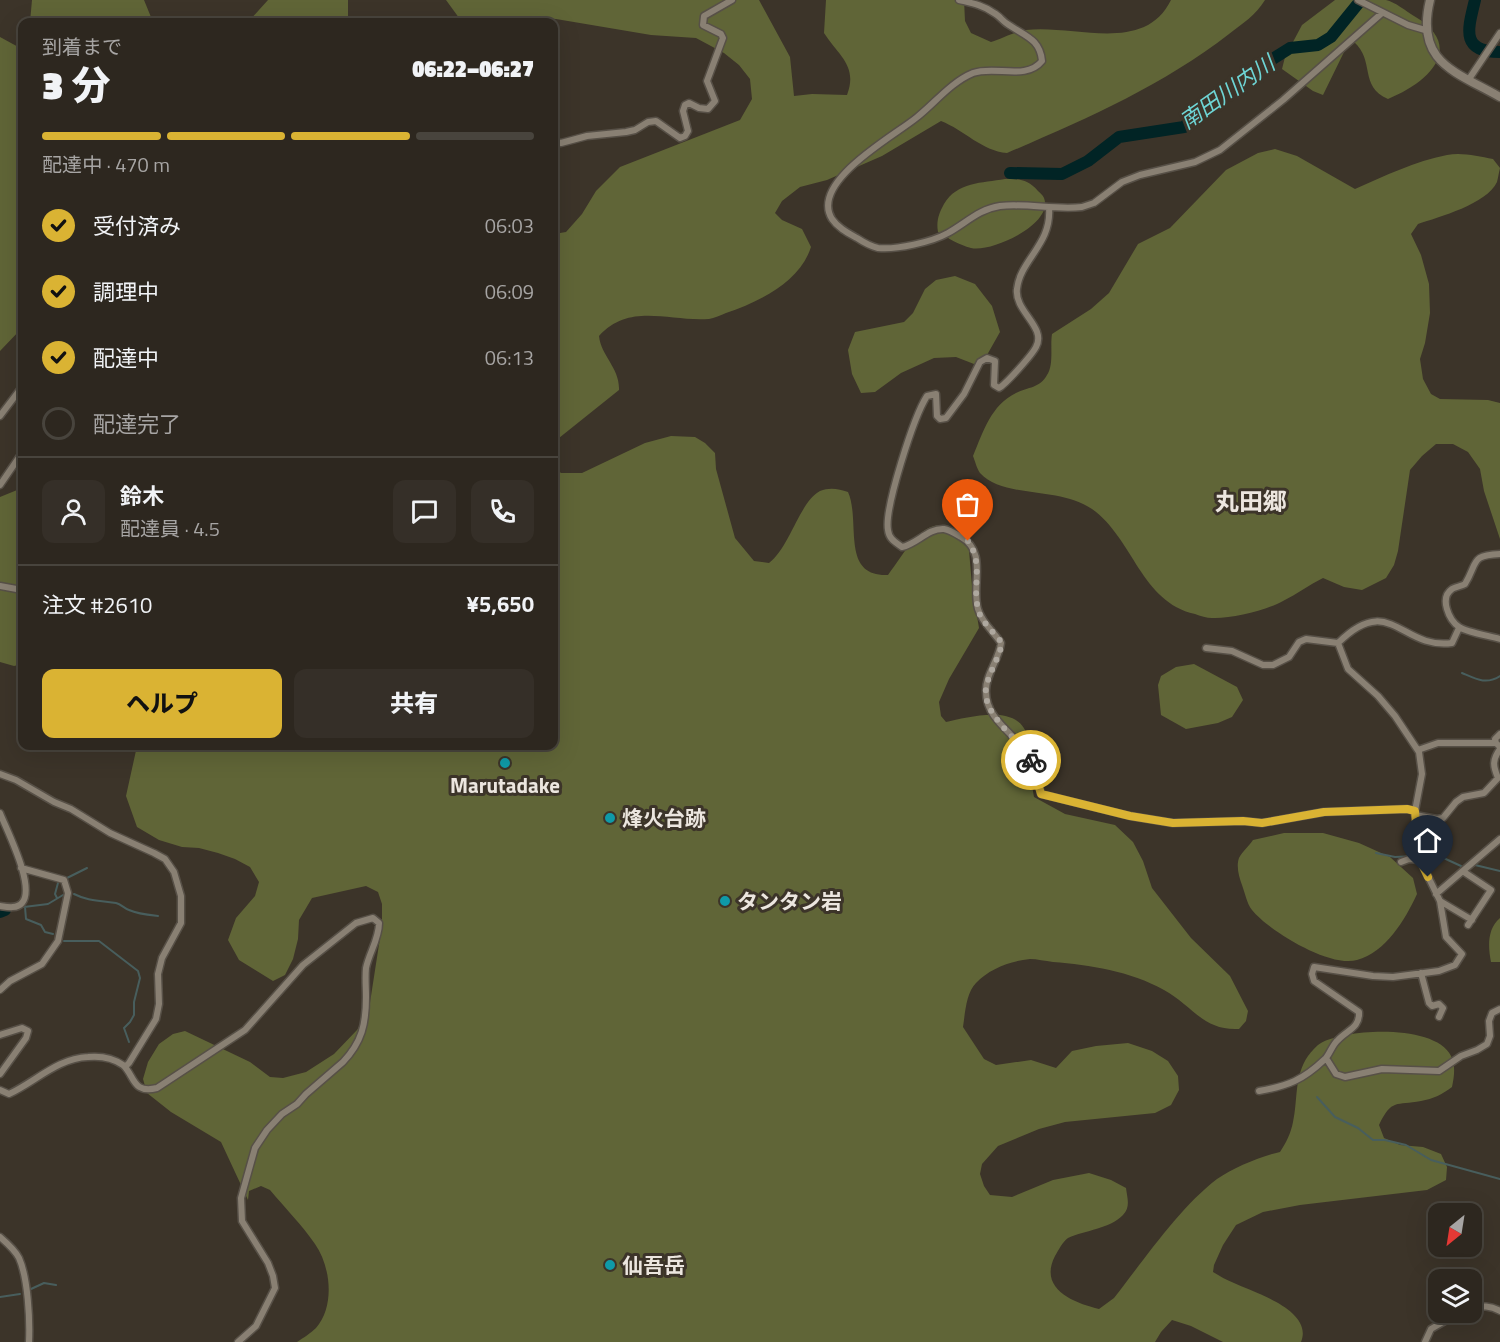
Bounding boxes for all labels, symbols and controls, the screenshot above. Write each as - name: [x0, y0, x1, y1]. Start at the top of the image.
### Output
- text: 到着まで: [42, 31, 122, 62]
- water label: 南田川内川: [1172, 45, 1283, 137]
- text: 06:22–06:27: [412, 52, 534, 86]
- text: 3 分: [42, 55, 111, 114]
- text: 配達中 · 470 m: [42, 149, 170, 180]
- icon: check: [42, 209, 75, 242]
- text: 受付済み: [93, 209, 181, 243]
- text: 06:03: [485, 210, 534, 241]
- icon: check: [42, 275, 75, 308]
- text: 調理中: [93, 275, 159, 309]
- text: 06:09: [485, 276, 534, 307]
- icon: check: [42, 341, 75, 374]
- text: 配達中: [93, 341, 159, 375]
- text: 06:13: [485, 342, 534, 373]
- text: 配達完了: [93, 407, 181, 441]
- text: 鈴木: [120, 479, 164, 513]
- pin: [942, 479, 993, 541]
- button: person: [42, 480, 105, 543]
- button: chat: [393, 480, 456, 543]
- button: phone: [471, 480, 534, 543]
- district label: 丸田郷: [1215, 483, 1287, 519]
- icon: bag: [951, 488, 984, 521]
- text: 配達員 · 4.5: [120, 513, 220, 544]
- text: ¥5,650: [467, 587, 534, 621]
- text: 注文 #2610: [42, 588, 152, 622]
- button: ヘルプ: [42, 669, 282, 738]
- button: 共有: [294, 669, 534, 738]
- courier: [1001, 730, 1061, 790]
- icon: bike: [1015, 744, 1048, 777]
- marker: Marutadake: [498, 756, 512, 770]
- place label: Marutadake: [450, 769, 560, 801]
- place label: 烽火台跡: [622, 802, 706, 834]
- marker: 烽火台跡: [603, 811, 617, 825]
- pin: [1402, 815, 1453, 877]
- icon: home: [1411, 824, 1444, 857]
- place label: タンタン岩: [737, 885, 842, 917]
- marker: タンタン岩: [718, 894, 732, 908]
- north arrow: [1428, 1203, 1482, 1257]
- map controls: [1428, 1203, 1482, 1323]
- place label: 仙吾岳: [622, 1249, 685, 1281]
- marker: 仙吾岳: [603, 1258, 617, 1272]
- button: layers: [1428, 1269, 1482, 1323]

